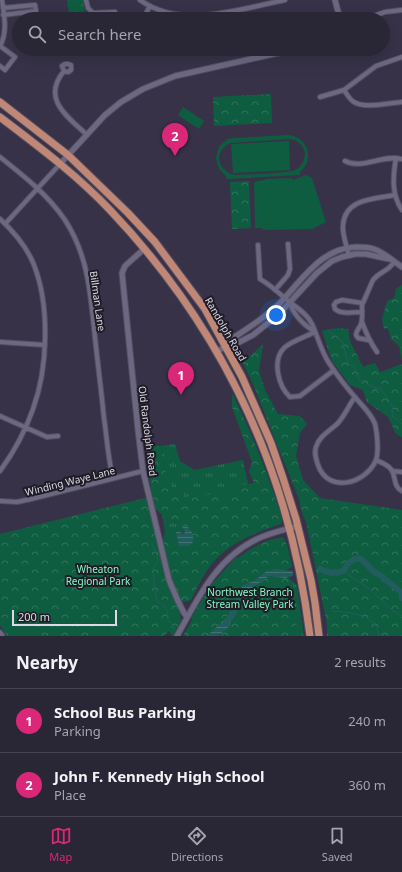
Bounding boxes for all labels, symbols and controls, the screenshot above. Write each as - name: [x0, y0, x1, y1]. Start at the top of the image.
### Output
- search box: [12, 12, 390, 56]
- icon: search: [26, 23, 48, 45]
- text: Search here: [58, 24, 141, 44]
- pin: 2: [162, 123, 188, 156]
- street label: Billman Lane: [87, 270, 109, 332]
- street label: Randolph Road: [202, 294, 250, 364]
- your location: [266, 305, 286, 325]
- pin: 1: [168, 362, 194, 395]
- street label: Old Randolph Road: [136, 385, 160, 477]
- street label: Winding Waye Lane: [23, 463, 117, 499]
- park label: Wheaton Regional Park: [66, 562, 131, 588]
- park label: Northwest Branch Stream Valley Park: [206, 585, 294, 611]
- scale bar: [12, 608, 117, 627]
- text: 200 m: [18, 609, 50, 624]
- text: Nearby: [16, 651, 78, 674]
- text: 2 results: [334, 653, 386, 671]
- text: School Bus Parking: [54, 702, 196, 722]
- text: 1: [25, 712, 33, 730]
- text: 240 m: [348, 712, 386, 730]
- text: Parking: [54, 722, 101, 740]
- text: John F. Kennedy High School: [54, 766, 265, 786]
- text: 2: [25, 776, 33, 794]
- text: 360 m: [348, 776, 386, 794]
- text: Place: [54, 786, 86, 804]
- tab: Map: [49, 825, 72, 864]
- tab: Directions: [171, 825, 223, 864]
- tab: Saved: [322, 825, 353, 864]

